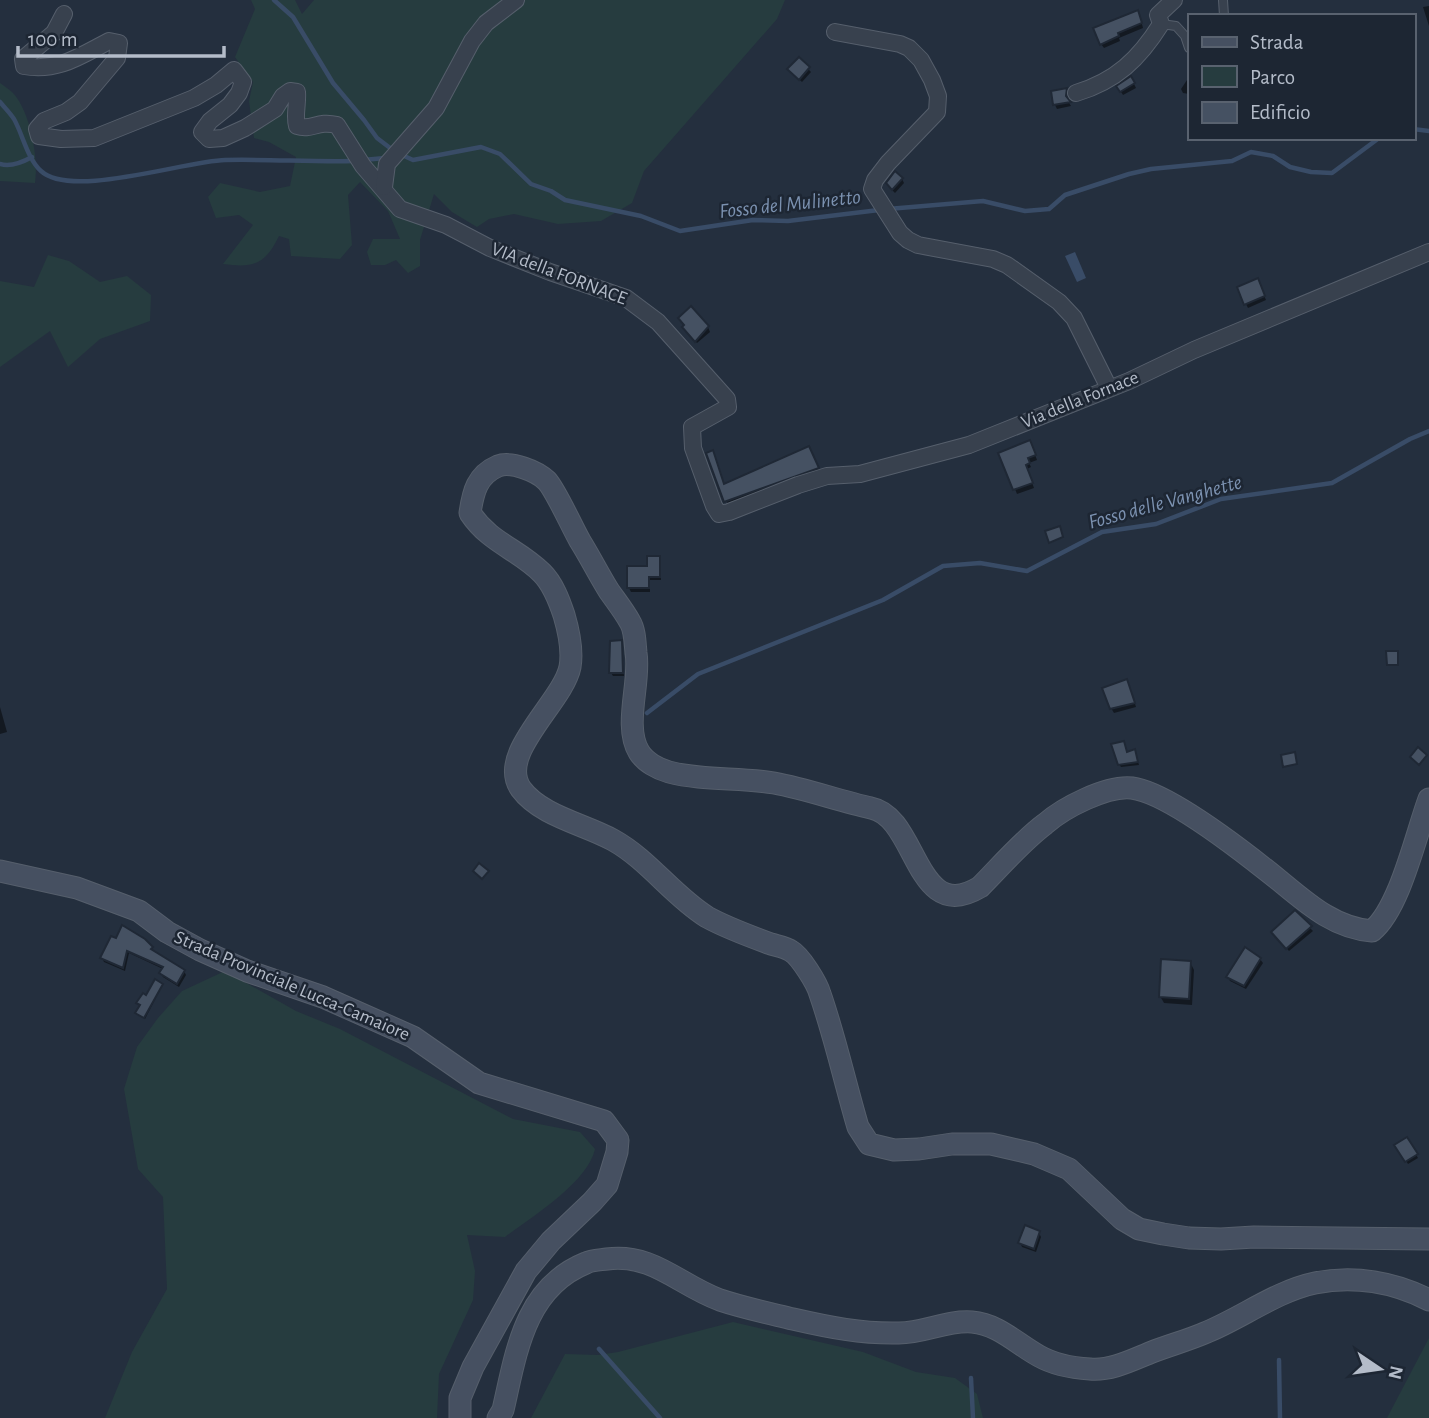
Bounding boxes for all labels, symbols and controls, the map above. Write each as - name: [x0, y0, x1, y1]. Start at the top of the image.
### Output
- scale bar: [18, 14, 224, 58]
- legend: [1188, 14, 1415, 140]
- text: 100 m: [28, 29, 78, 50]
- text: Strada: [1250, 32, 1304, 53]
- text: Parco: [1250, 67, 1295, 88]
- text: Edificio: [1250, 102, 1311, 123]
- water label: Fosso del Mulinetto: [718, 186, 862, 222]
- street label: VIA della FORNACE: [489, 239, 629, 309]
- street label: Via della Fornace: [1019, 368, 1141, 432]
- water label: Fosso delle Vanghette: [1086, 471, 1244, 533]
- street label: Strada Provinciale Lucca-Camaiore: [172, 928, 412, 1044]
- north arrow: [1345, 1334, 1415, 1404]
- text: N: [1384, 1364, 1406, 1381]

